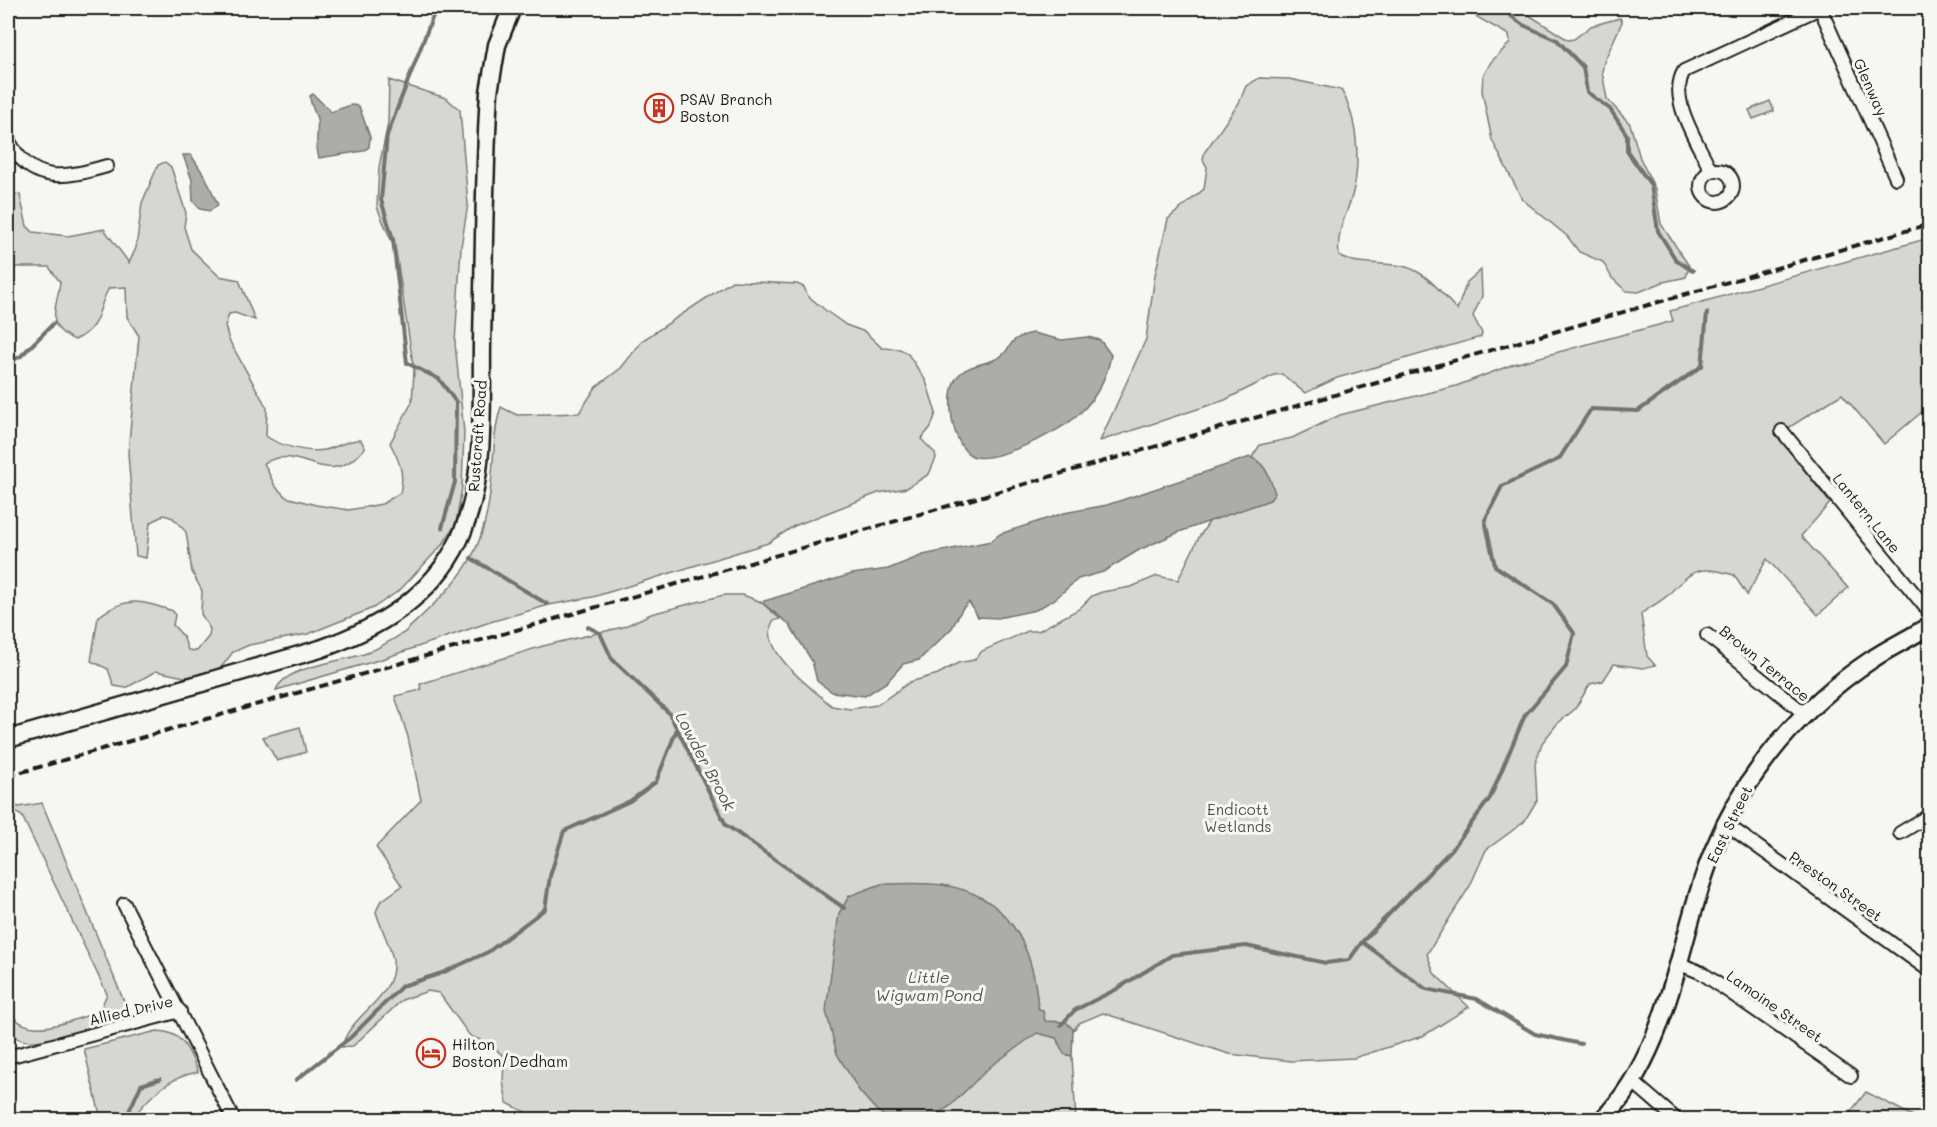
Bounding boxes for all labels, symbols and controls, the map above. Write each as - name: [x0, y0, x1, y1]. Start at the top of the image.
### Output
- street label: Glenway: [1849, 55, 1893, 119]
- place label: PSAV Branch Boston: [680, 89, 772, 126]
- building icon: PSAV Branch Boston: [643, 92, 675, 124]
- street label: Rustcraft Road: [463, 379, 491, 493]
- street label: Lantern Lane: [1829, 469, 1905, 557]
- street label: Brown Terrace: [1716, 620, 1814, 706]
- water label: Lowder Brook: [671, 708, 741, 814]
- street label: East Street: [1702, 782, 1756, 866]
- park label: Endicott Wetlands: [1204, 799, 1272, 836]
- street label: Preston Street: [1785, 846, 1887, 926]
- street label: Lamoine Street: [1723, 965, 1827, 1047]
- water label: Little Wigwam Pond: [876, 966, 983, 1005]
- street label: Allied Drive: [87, 991, 175, 1029]
- place label: Hilton Boston/Dedham: [452, 1034, 568, 1071]
- hotel icon: Hilton Boston/Dedham: [415, 1037, 447, 1069]

